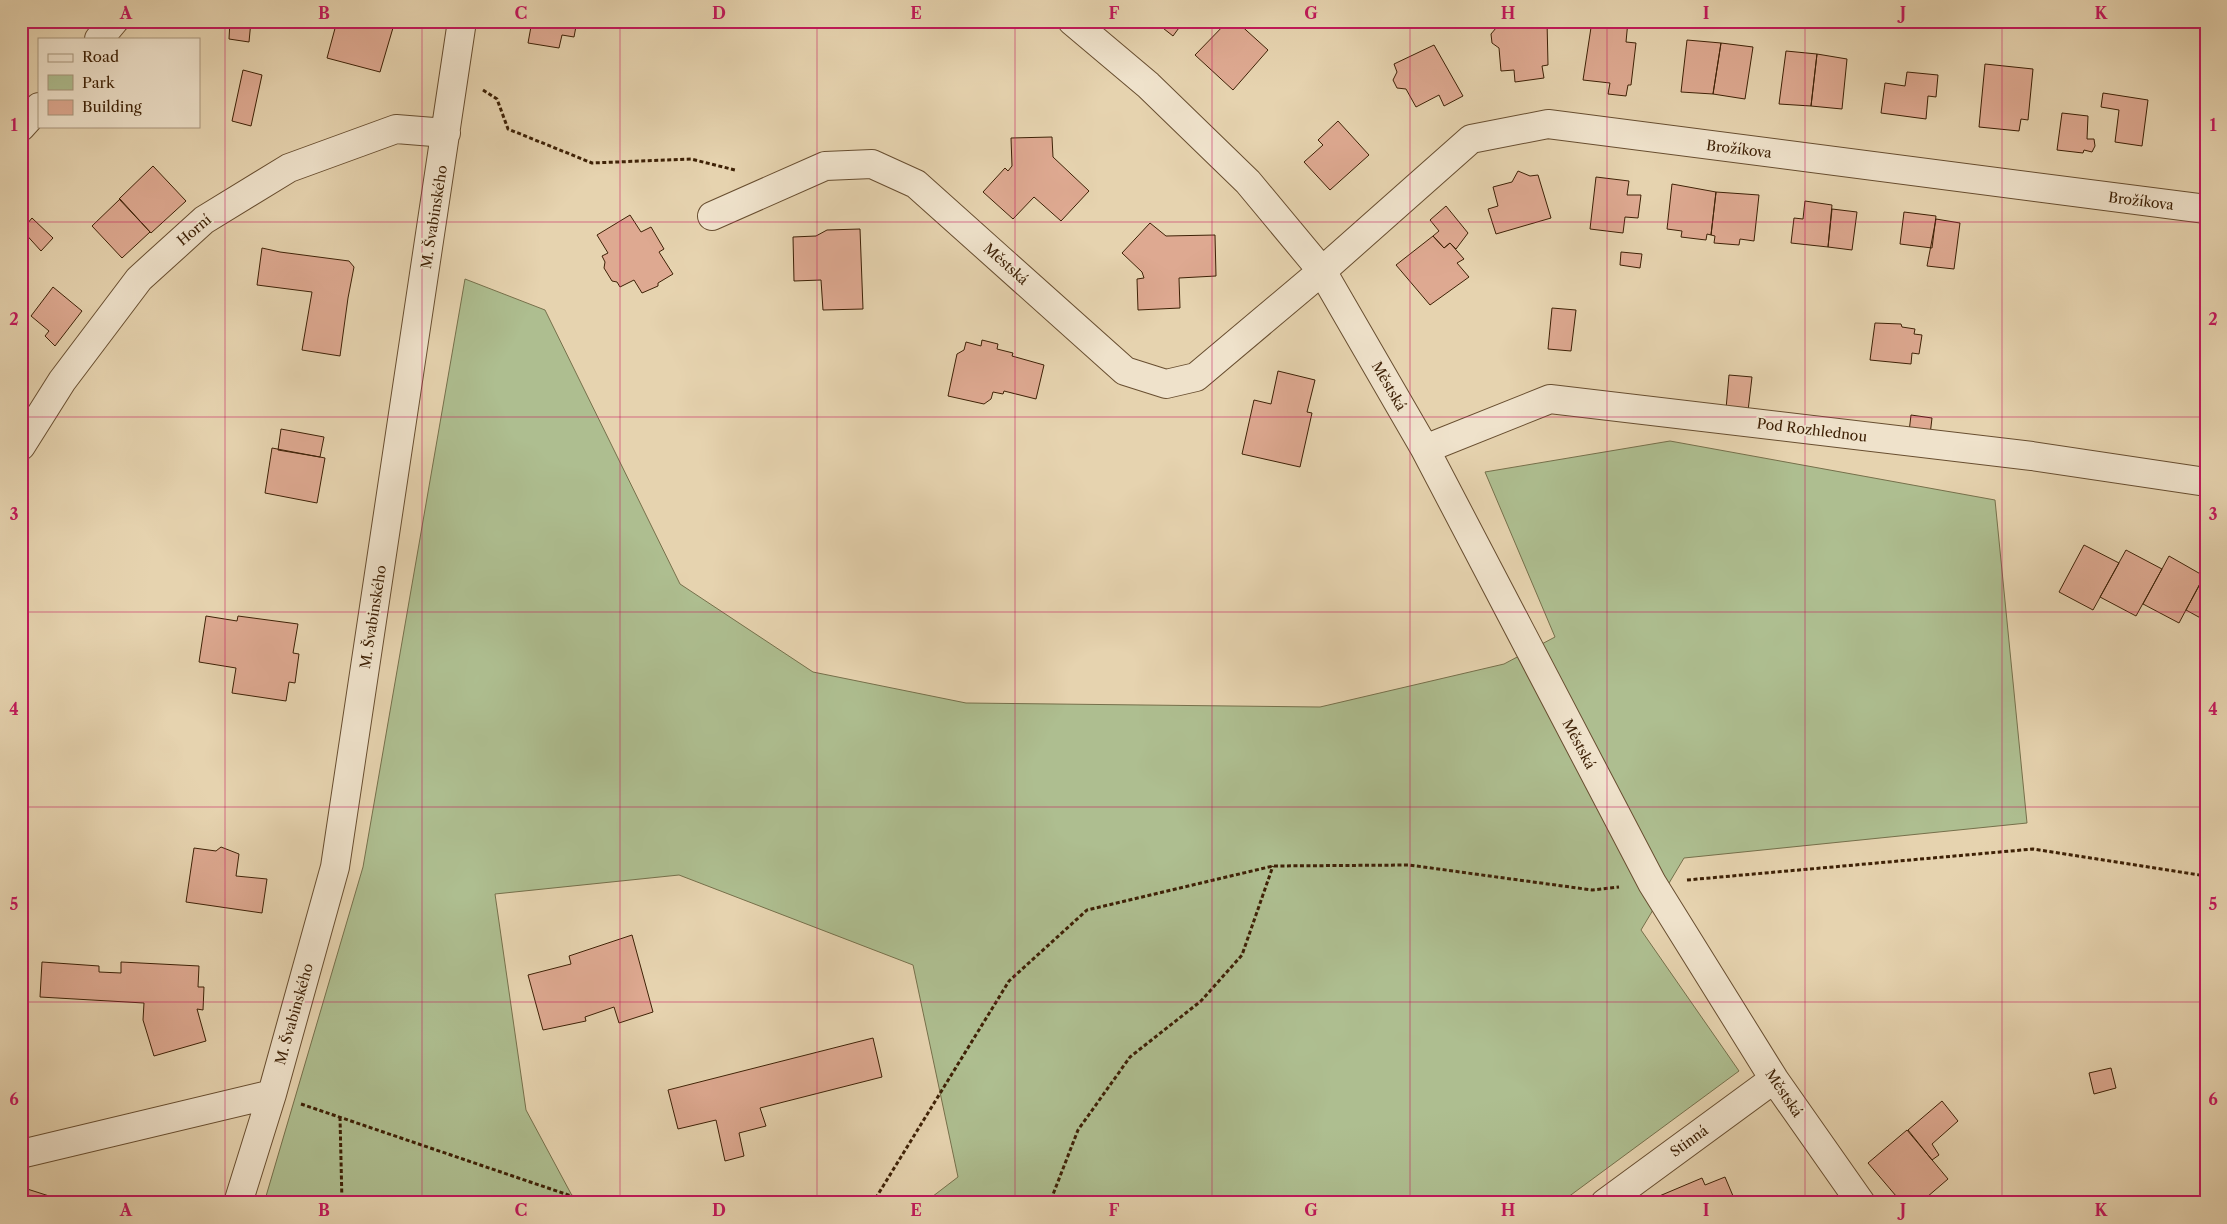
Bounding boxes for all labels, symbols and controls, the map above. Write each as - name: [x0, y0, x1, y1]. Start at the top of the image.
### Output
- text: A: [119, 3, 133, 23]
- text: B: [318, 3, 330, 23]
- text: C: [515, 3, 527, 23]
- text: D: [712, 3, 726, 23]
- text: E: [910, 3, 922, 23]
- text: F: [1109, 3, 1120, 23]
- text: G: [1304, 3, 1318, 23]
- text: H: [1501, 3, 1515, 23]
- text: I: [1703, 3, 1710, 23]
- text: J: [1897, 3, 1906, 23]
- text: K: [2095, 3, 2109, 23]
- legend: [38, 38, 200, 128]
- text: Road: [82, 47, 119, 66]
- text: Park: [82, 73, 116, 92]
- text: Building: [82, 97, 142, 116]
- text: 1: [10, 115, 18, 135]
- text: 1: [2209, 115, 2217, 135]
- street label: Brožíkova: [1705, 136, 1773, 162]
- street label: M. Švabinského: [416, 164, 451, 270]
- street label: Brožíkova: [2107, 188, 2175, 214]
- street label: Horní: [173, 211, 215, 249]
- street label: Městská: [980, 239, 1033, 289]
- text: 2: [9, 309, 19, 329]
- text: 2: [2208, 309, 2218, 329]
- street label: Městská: [1368, 358, 1411, 414]
- street label: Pod Rozhlednou: [1756, 414, 1869, 446]
- text: 3: [9, 504, 19, 524]
- text: 3: [2208, 504, 2218, 524]
- street label: M. Švabinského: [355, 564, 390, 670]
- text: 4: [9, 699, 19, 719]
- text: 4: [2208, 699, 2218, 719]
- street label: Městská: [1558, 716, 1600, 773]
- text: 5: [10, 894, 19, 914]
- text: 5: [2209, 894, 2218, 914]
- street label: M. Švabinského: [270, 961, 317, 1067]
- street label: Městská: [1761, 1066, 1807, 1121]
- text: 6: [9, 1089, 19, 1109]
- text: 6: [2208, 1089, 2218, 1109]
- street label: Stinná: [1667, 1121, 1712, 1161]
- text: A: [119, 1200, 133, 1220]
- text: B: [318, 1200, 330, 1220]
- text: C: [515, 1200, 527, 1220]
- text: D: [712, 1200, 726, 1220]
- text: E: [910, 1200, 922, 1220]
- text: F: [1109, 1200, 1120, 1220]
- text: G: [1304, 1200, 1318, 1220]
- text: H: [1501, 1200, 1515, 1220]
- text: I: [1703, 1200, 1710, 1220]
- text: J: [1897, 1200, 1906, 1220]
- text: K: [2095, 1200, 2109, 1220]

